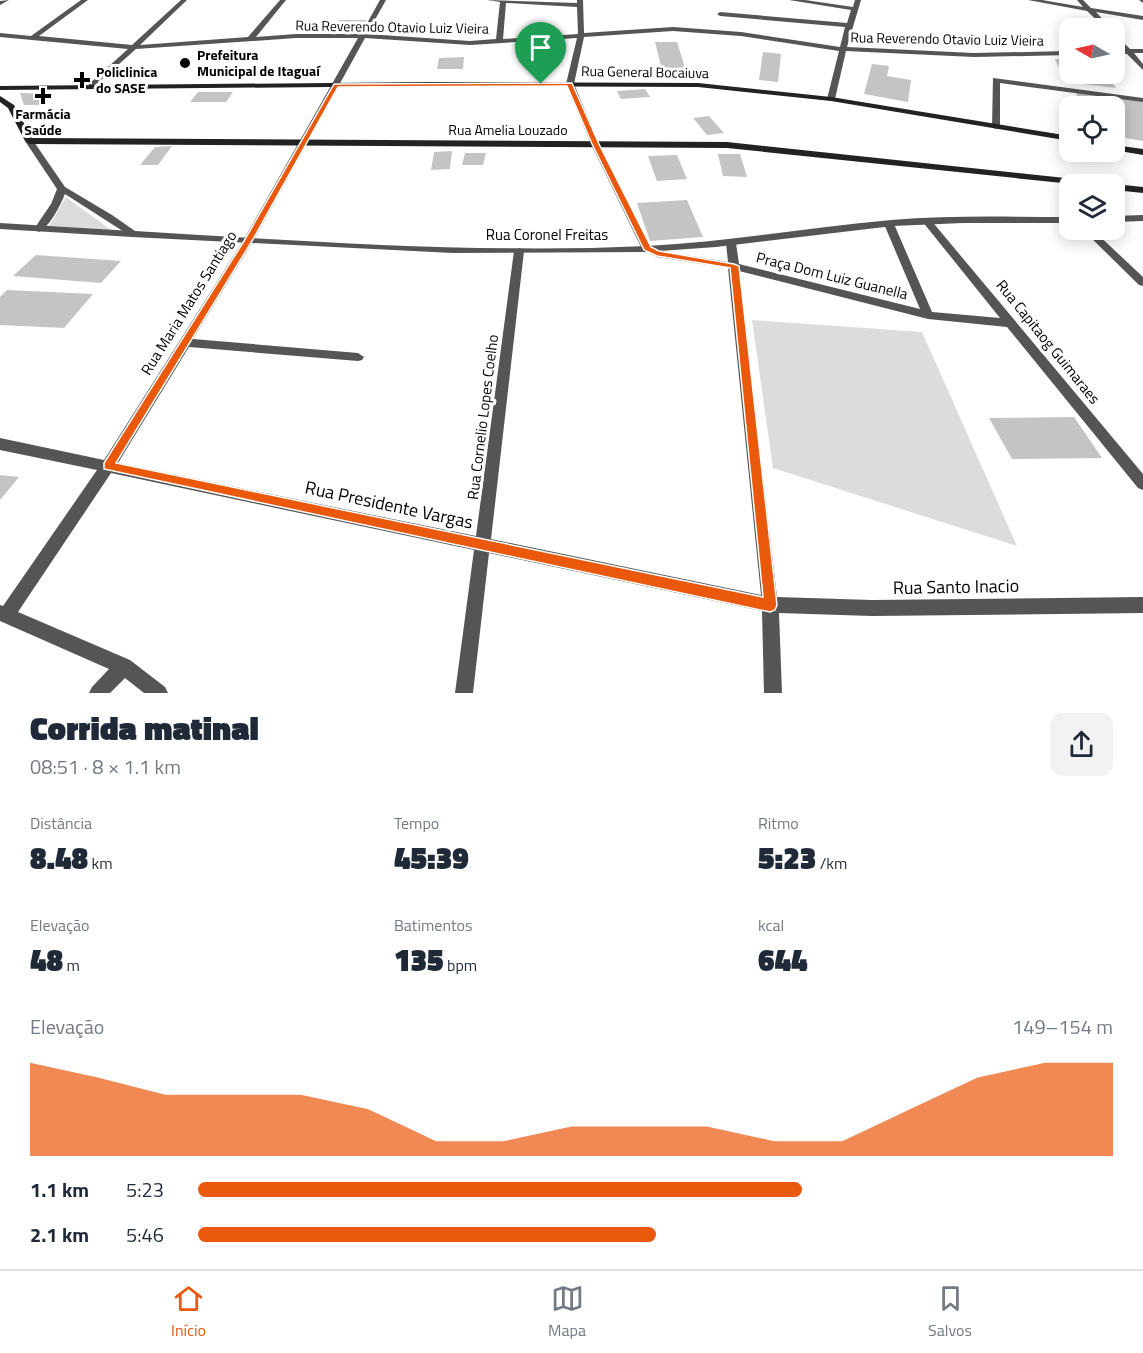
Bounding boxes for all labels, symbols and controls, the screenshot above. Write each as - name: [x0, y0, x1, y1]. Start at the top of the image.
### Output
- street label: Rua Reverendo Otavio Luiz Vieira: [295, 14, 489, 39]
- north arrow: [1059, 18, 1125, 84]
- map controls: [1059, 18, 1125, 240]
- pin: [515, 22, 566, 84]
- street label: Rua Reverendo Otavio Luiz Vieira: [850, 26, 1044, 51]
- icon: arrive: [524, 31, 557, 64]
- place label: Prefeitura Municipal de Itaguaí: [197, 44, 321, 81]
- marker: Prefeitura Municipal de Itaguaí: [178, 56, 192, 70]
- street label: Rua General Bocaiuva: [581, 60, 709, 83]
- place label: Policlinica do SASE: [96, 61, 157, 98]
- marker: Policlinica do SASE: [73, 71, 91, 89]
- marker: Farmácia Saúde: [36, 89, 50, 103]
- button: locate: [1059, 96, 1125, 162]
- place label: Farmácia Saúde: [15, 103, 71, 140]
- street label: Rua Amelia Louzado: [448, 119, 568, 140]
- button: layers: [1059, 174, 1125, 240]
- street label: Rua Coronel Freitas: [486, 223, 608, 246]
- street label: Rua Maria Matos Santiago: [135, 226, 242, 379]
- street label: Praça Dom Luiz Guanella: [754, 246, 911, 306]
- street label: Rua Capitaog Guimaraes: [991, 274, 1106, 409]
- street label: Rua Cornelio Lopes Coelho: [461, 333, 504, 501]
- street label: Rua Presidente Vargas: [303, 474, 476, 535]
- street label: Rua Santo Inacio: [893, 572, 1019, 601]
- text: Corrida matinal: [30, 703, 259, 753]
- button: share: [1050, 713, 1113, 776]
- text: 08:51 · 8 × 1.1 km: [30, 751, 181, 782]
- text: Distância: [30, 811, 92, 835]
- text: Tempo: [394, 811, 439, 835]
- text: Ritmo: [758, 811, 799, 835]
- text: 8.48: [30, 835, 88, 881]
- text: 45:39: [394, 835, 469, 881]
- text: 5:23: [758, 835, 816, 881]
- text: km: [88, 851, 113, 875]
- text: /km: [816, 851, 847, 875]
- text: Elevação: [30, 913, 90, 937]
- text: Batimentos: [394, 913, 473, 937]
- text: kcal: [758, 913, 784, 937]
- text: 48: [30, 937, 63, 983]
- text: 135: [394, 937, 444, 983]
- text: 644: [758, 937, 808, 983]
- text: m: [63, 953, 80, 977]
- text: bpm: [444, 953, 477, 977]
- text: Elevação: [30, 1011, 104, 1042]
- text: 149–154 m: [1012, 1011, 1113, 1042]
- text: 1.1 km: [30, 1174, 89, 1205]
- text: 5:23: [126, 1174, 164, 1205]
- text: 2.1 km: [30, 1219, 89, 1250]
- text: 5:46: [126, 1219, 164, 1250]
- tab: Início: [171, 1282, 206, 1342]
- tab: Mapa: [548, 1282, 586, 1342]
- tab: Salvos: [928, 1282, 972, 1342]

